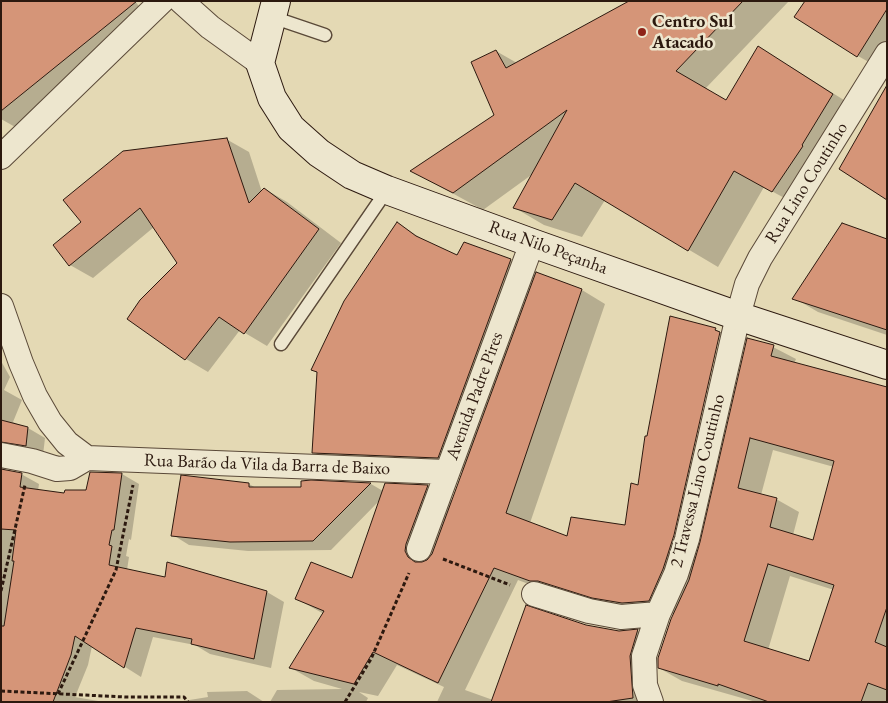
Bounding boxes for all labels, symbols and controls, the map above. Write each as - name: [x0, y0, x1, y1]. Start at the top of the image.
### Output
- place label: Centro Sul Atacado: [652, 11, 733, 54]
- marker: Centro Sul Atacado: [636, 26, 648, 38]
- street label: Rua Lino Coutinho: [761, 118, 853, 248]
- street label: Rua Nilo Peçanha: [486, 217, 610, 279]
- street label: Avenida Padre Pires: [442, 329, 508, 463]
- street label: 2 Travessa Lino Coutinho: [666, 392, 730, 570]
- street label: Rua Barão da Vila da Barra de Baixo: [144, 450, 390, 480]

